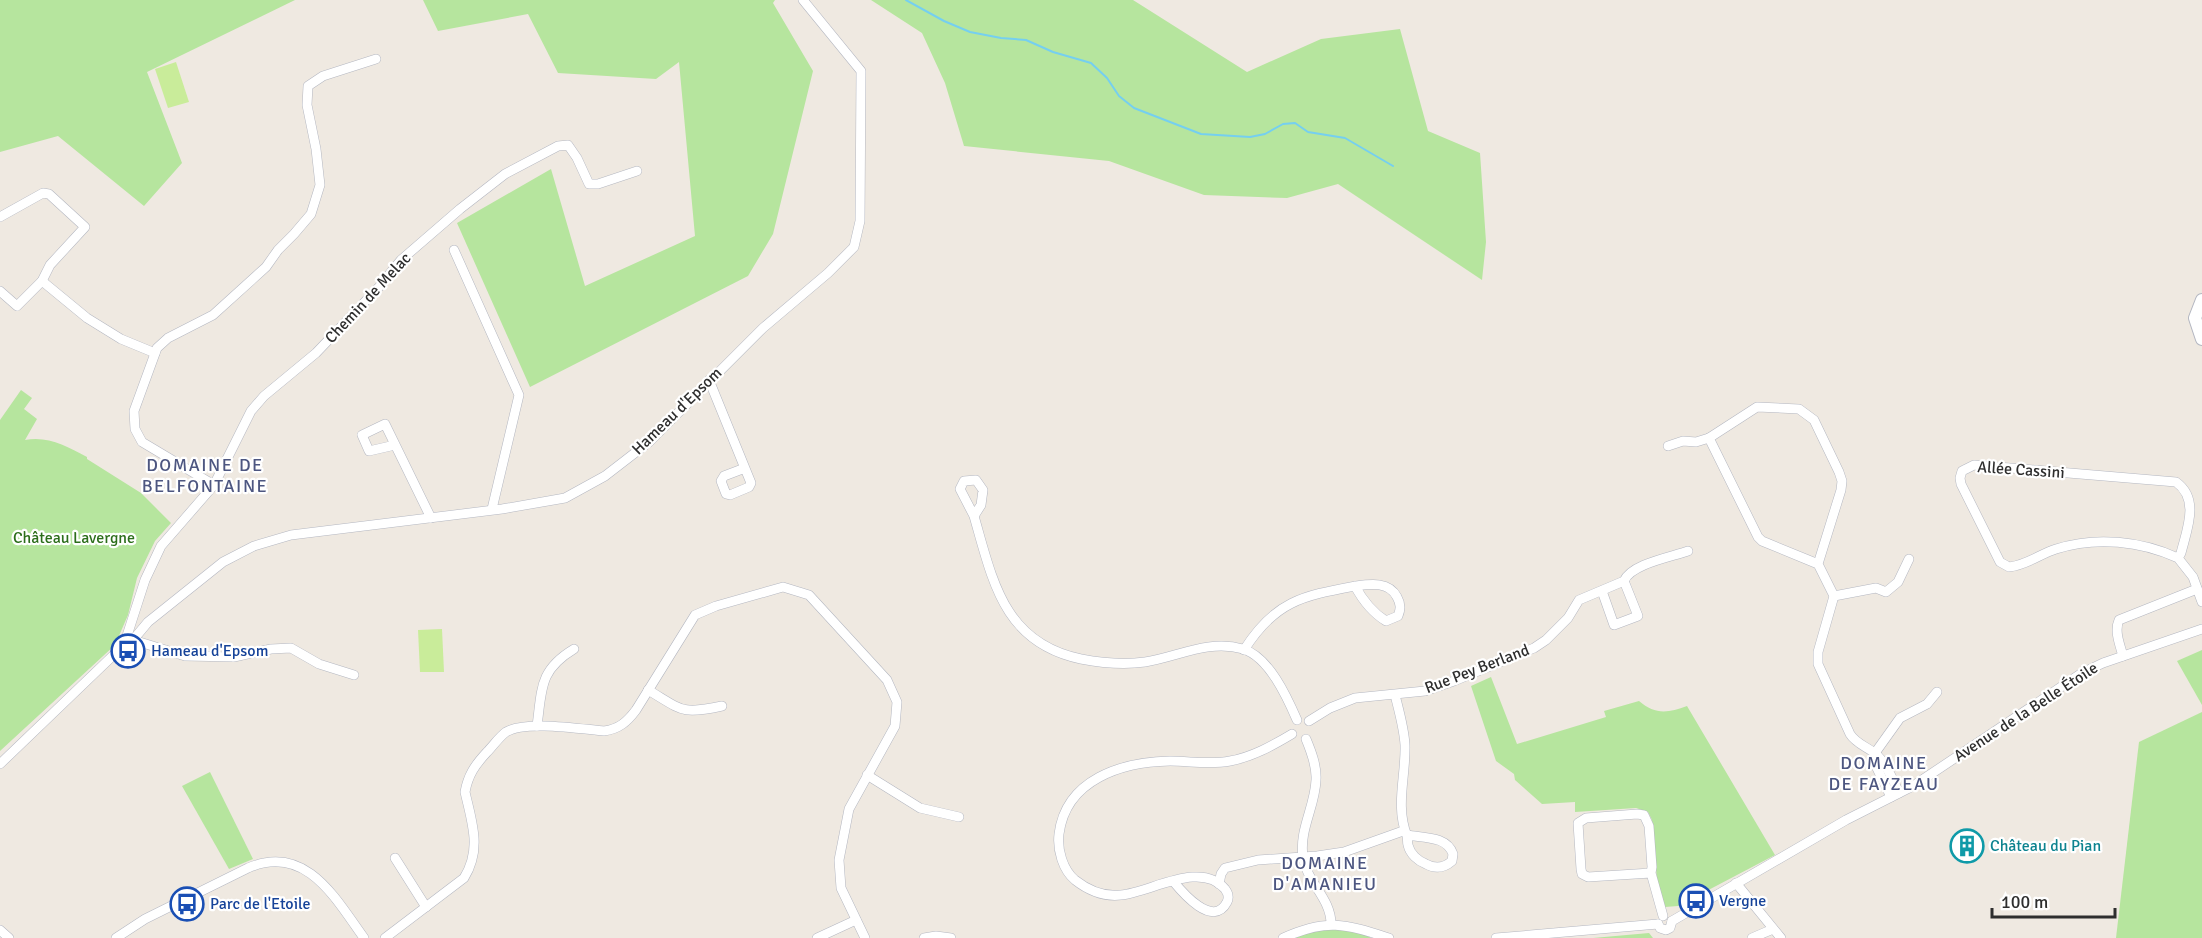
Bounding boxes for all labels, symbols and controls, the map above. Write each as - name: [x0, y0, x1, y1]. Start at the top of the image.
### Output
- street label: Chemin de Melac: [321, 248, 415, 348]
- street label: Hameau d'Epsom: [628, 363, 726, 459]
- district label: DOMAINE DE BELFONTAINE: [142, 454, 268, 497]
- street label: Allée Cassini: [1977, 457, 2065, 483]
- park label: Château Lavergne: [13, 528, 135, 548]
- bus stop icon: Hameau d'Epsom: [110, 633, 146, 669]
- street label: Rue Pey Berland: [1422, 640, 1532, 698]
- place label: Hameau d'Epsom: [151, 641, 268, 661]
- street label: Avenue de la Belle Étoile: [1950, 658, 2102, 766]
- district label: DOMAINE DE FAYZEAU: [1828, 752, 1940, 795]
- building icon: Château du Pian: [1949, 828, 1985, 864]
- place label: Château du Pian: [1990, 836, 2101, 856]
- district label: DOMAINE D'AMANIEU: [1272, 852, 1378, 895]
- scale bar: [1992, 881, 2115, 919]
- bus stop icon: Vergne: [1678, 883, 1714, 919]
- bus stop icon: Parc de l'Etoile: [169, 886, 205, 922]
- place label: Vergne: [1719, 891, 1766, 911]
- text: 100 m: [2001, 891, 2048, 913]
- place label: Parc de l'Etoile: [210, 894, 311, 914]

